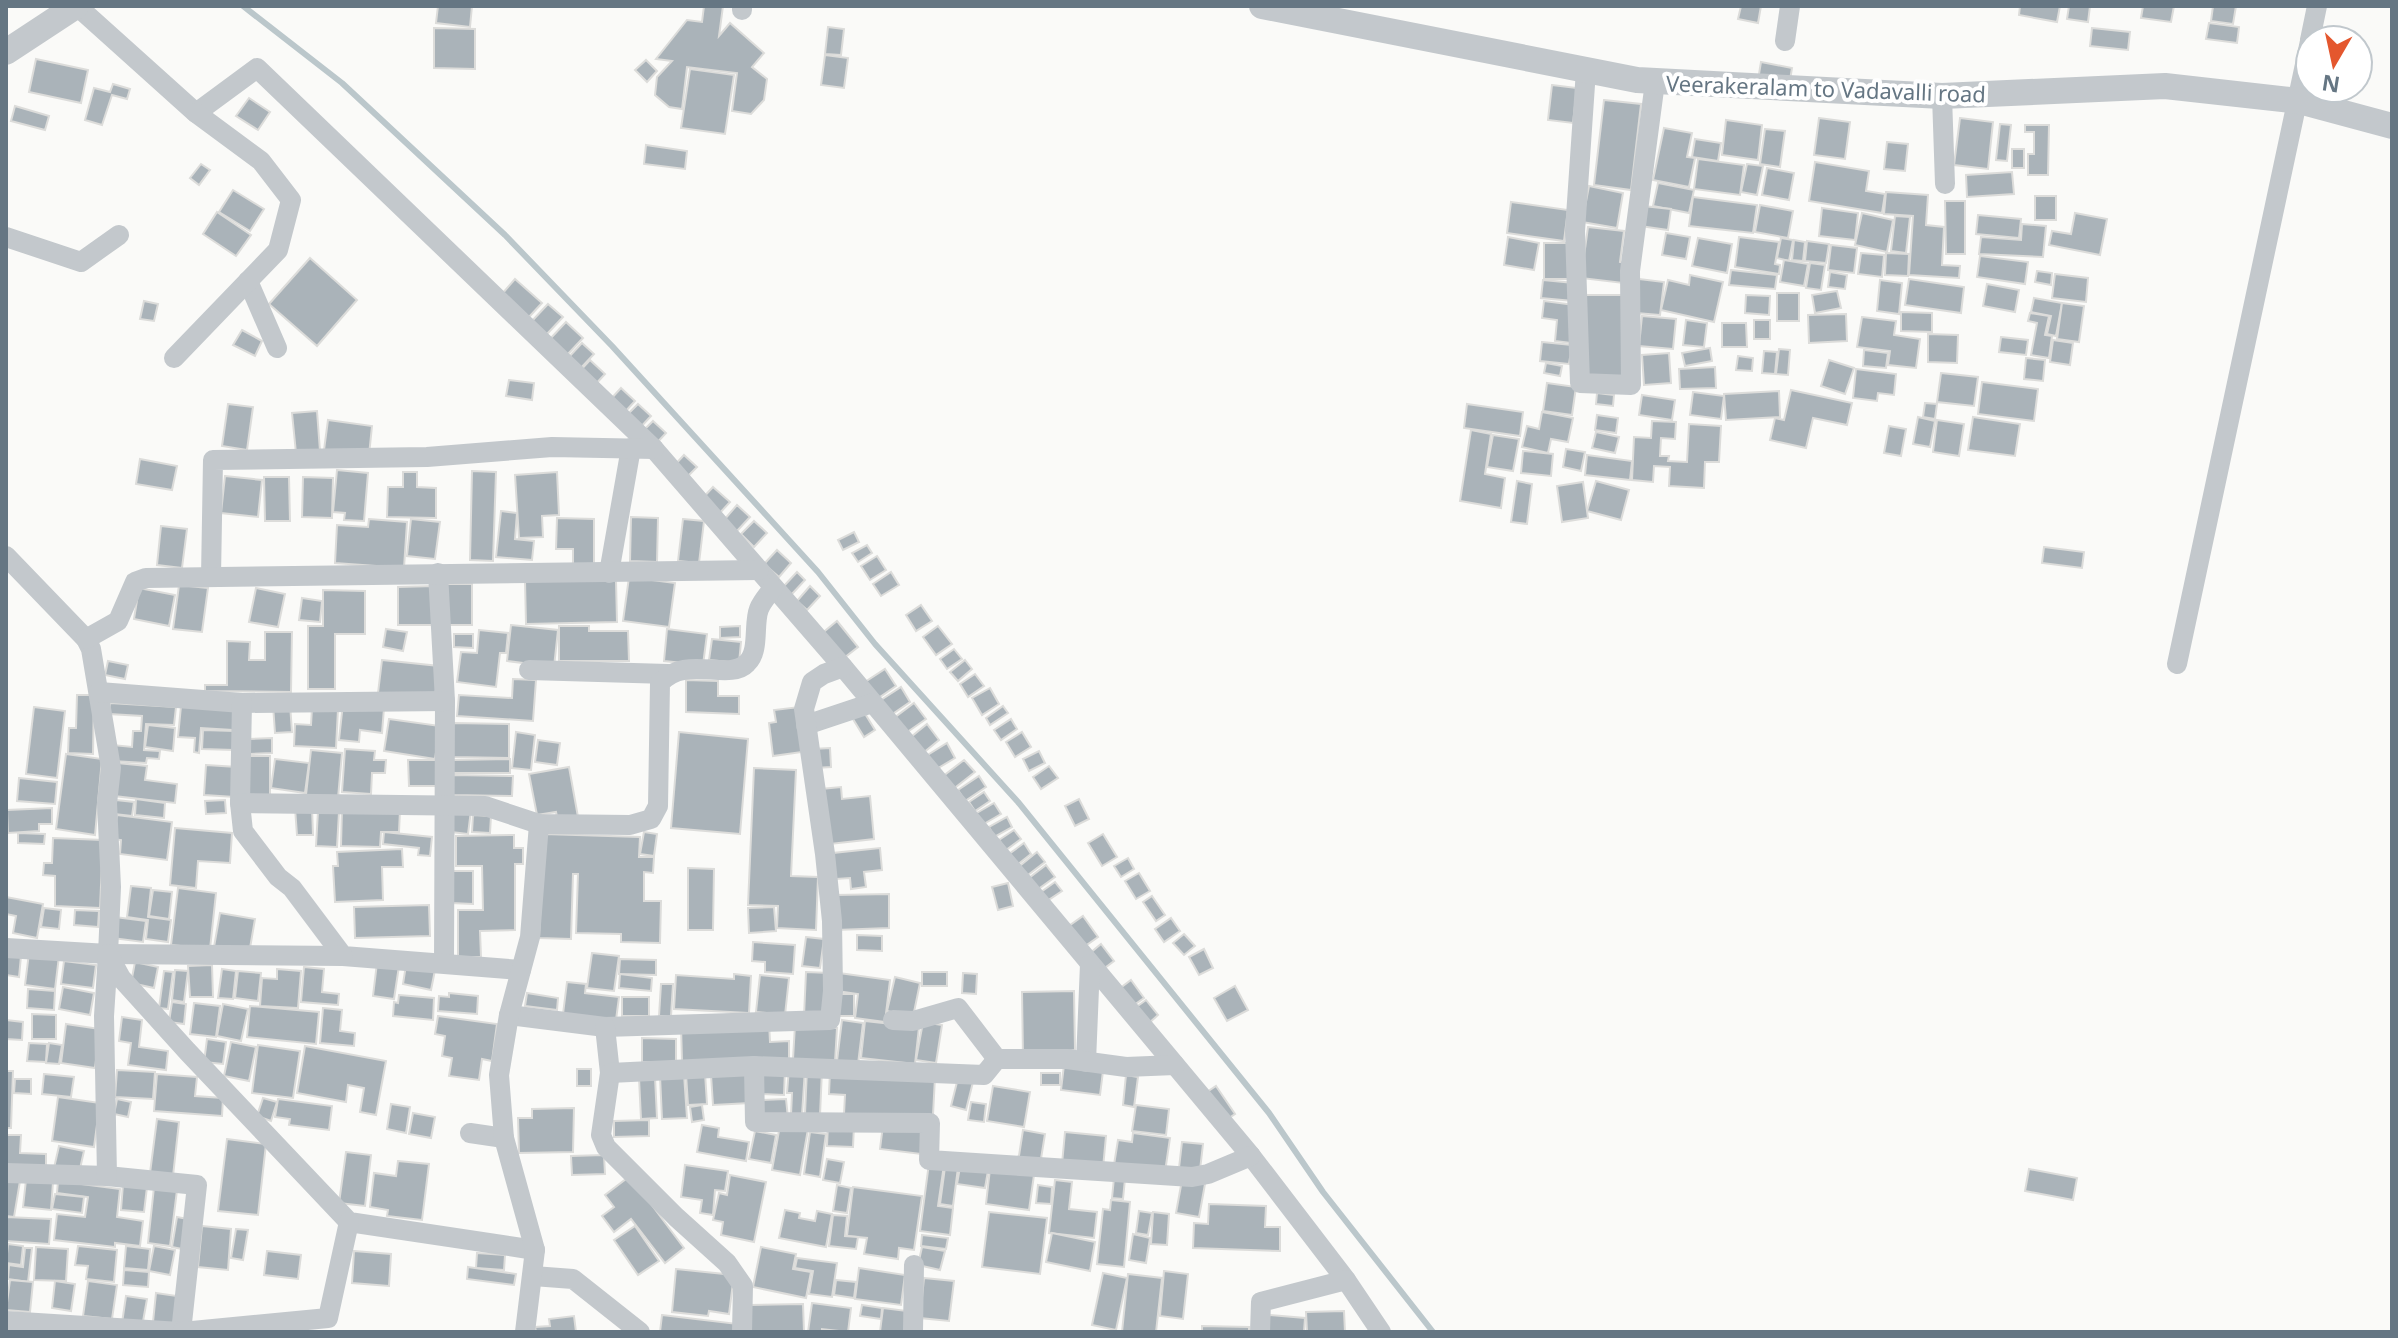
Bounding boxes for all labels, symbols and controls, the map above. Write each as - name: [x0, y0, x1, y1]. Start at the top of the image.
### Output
- north arrow: [2294, 24, 2374, 104]
- street label: Veerakeralam to Vadavalli road: [1666, 67, 1986, 109]
- text: N: [2320, 69, 2342, 101]

